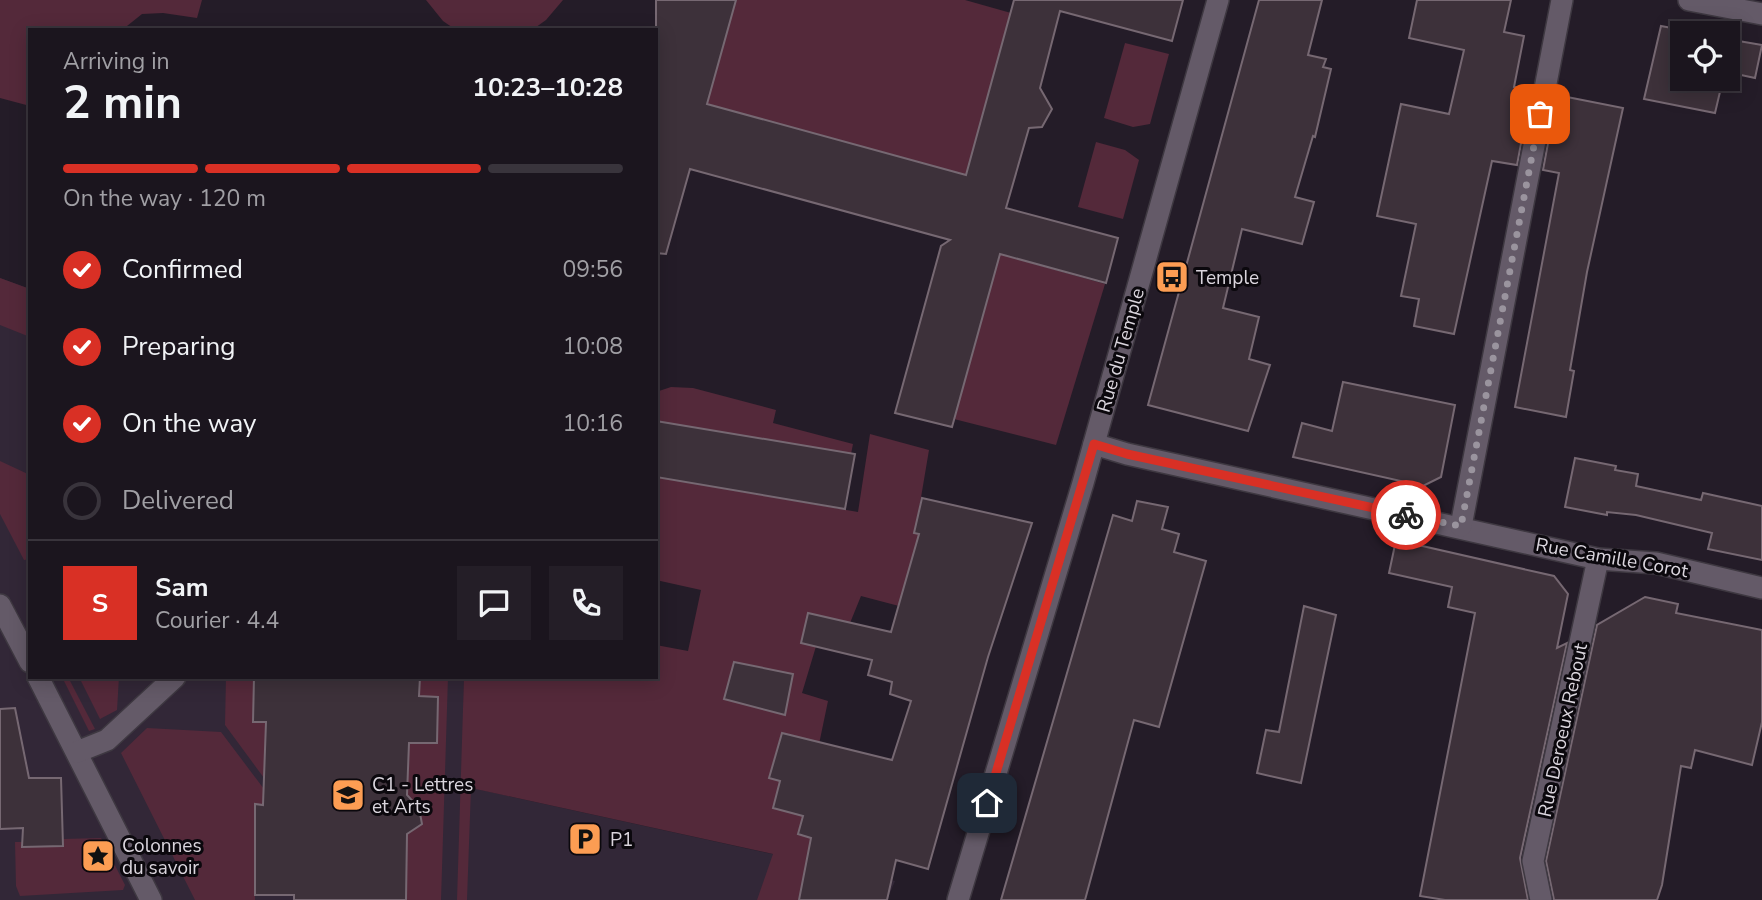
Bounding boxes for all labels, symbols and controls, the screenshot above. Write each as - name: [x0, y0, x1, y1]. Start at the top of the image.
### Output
- map controls: [1670, 21, 1740, 91]
- button: locate: [1670, 21, 1740, 91]
- text: Arriving in: [63, 46, 170, 77]
- text: 10:23–10:28: [472, 70, 623, 105]
- text: 2 min: [63, 71, 182, 134]
- pin: [1510, 84, 1570, 144]
- icon: bag: [1521, 95, 1559, 133]
- text: On the way · 120 m: [63, 183, 266, 214]
- icon: check: [63, 251, 101, 289]
- text: Confirmed: [122, 252, 243, 287]
- text: 09:56: [563, 254, 623, 285]
- bus stop icon: Temple: [1153, 258, 1191, 296]
- place label: Temple: [1196, 265, 1259, 291]
- street label: Rue du Temple: [1091, 285, 1151, 415]
- icon: check: [63, 328, 101, 366]
- text: Preparing: [122, 329, 235, 364]
- text: 10:08: [563, 331, 623, 362]
- icon: check: [63, 405, 101, 443]
- text: On the way: [122, 406, 256, 441]
- text: 10:16: [563, 408, 623, 439]
- courier: [1371, 480, 1441, 550]
- text: Delivered: [122, 483, 234, 518]
- icon: bike: [1387, 496, 1425, 534]
- street label: Rue Camille Corot: [1534, 532, 1690, 584]
- button: chat: [457, 566, 531, 640]
- button: phone: [549, 566, 623, 640]
- text: Sam: [155, 570, 208, 605]
- text: S: [92, 586, 108, 621]
- text: Courier · 4.4: [155, 605, 279, 636]
- street label: Rue Deroeux Rebout: [1532, 641, 1594, 819]
- place label: C1 - Lettres et Arts: [372, 772, 473, 820]
- pin: [957, 773, 1017, 833]
- school or university icon: C1 - Lettres et Arts: [329, 776, 367, 814]
- icon: home: [968, 784, 1006, 822]
- parking icon: P1: [566, 820, 604, 858]
- place label: P1: [610, 827, 633, 853]
- place label: Colonnes du savoir: [122, 833, 202, 881]
- place icon: Colonnes du savoir: [79, 837, 117, 875]

